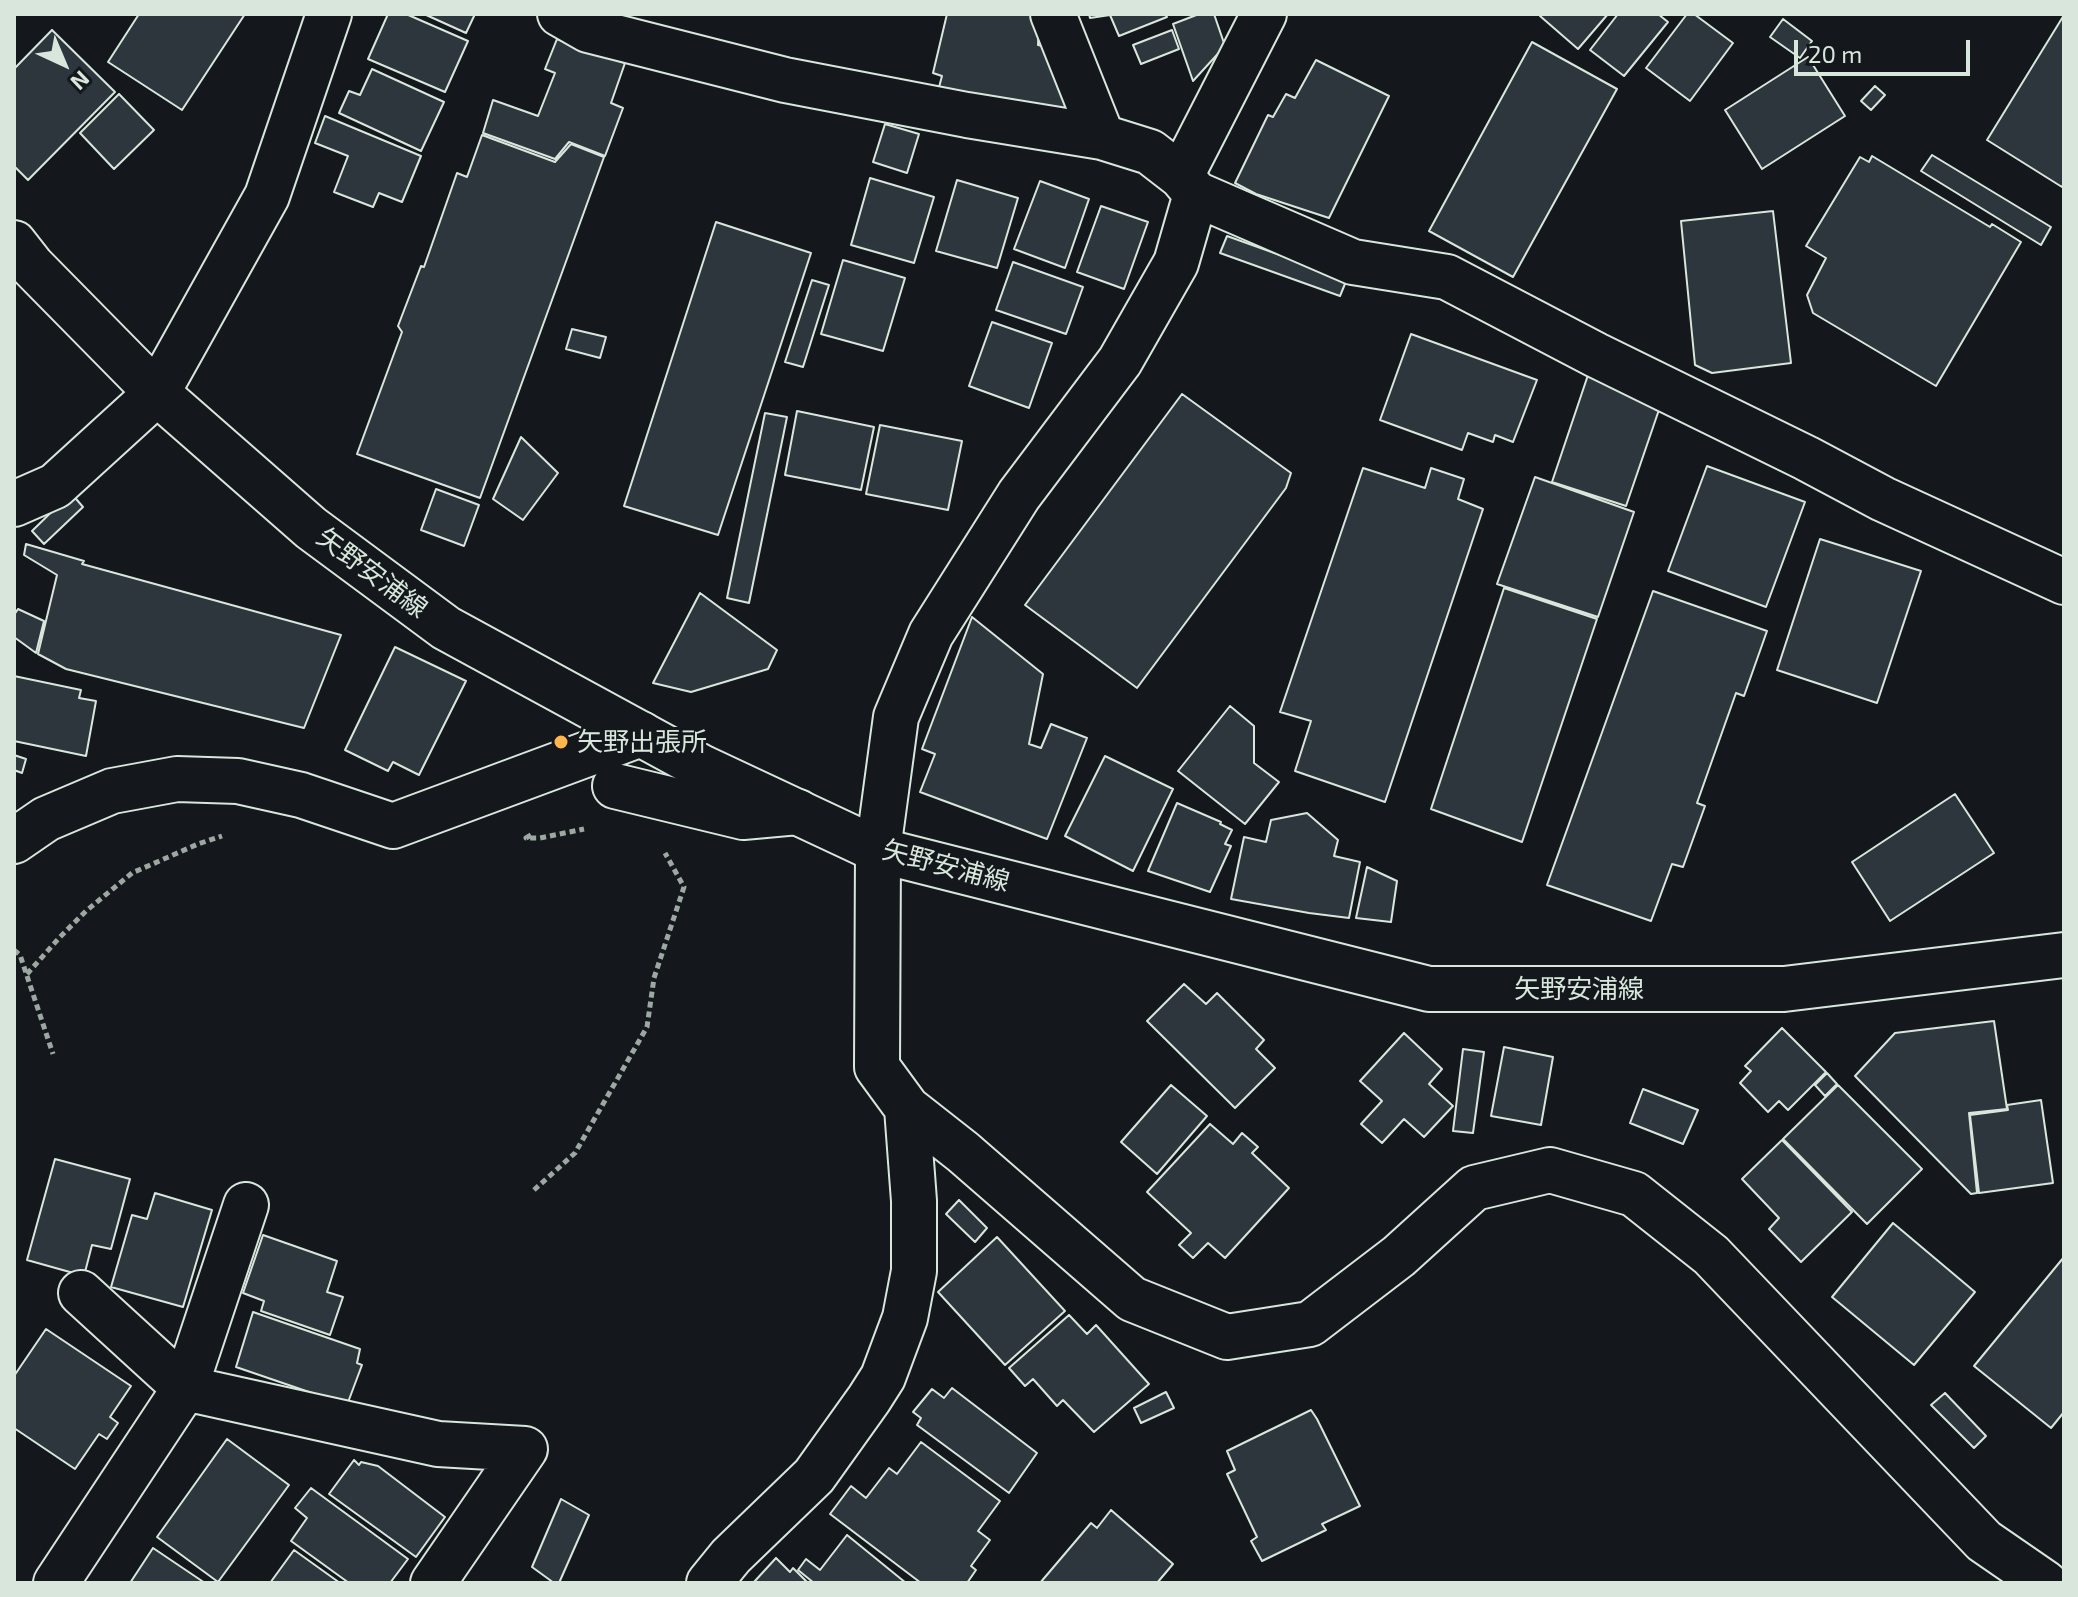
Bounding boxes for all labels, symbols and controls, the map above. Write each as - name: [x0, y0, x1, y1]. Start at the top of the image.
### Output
- north arrow: [24, 24, 104, 104]
- scale bar: [1798, 24, 1974, 74]
- text: 20 m: [1808, 39, 1862, 68]
- text: N: [66, 66, 95, 96]
- street label: 矢野安浦線: [311, 521, 433, 625]
- place label: 矢野出張所: [577, 726, 707, 758]
- marker: 矢野出張所: [552, 733, 570, 751]
- street label: 矢野安浦線: [879, 834, 1013, 898]
- street label: 矢野安浦線: [1514, 973, 1644, 1005]

